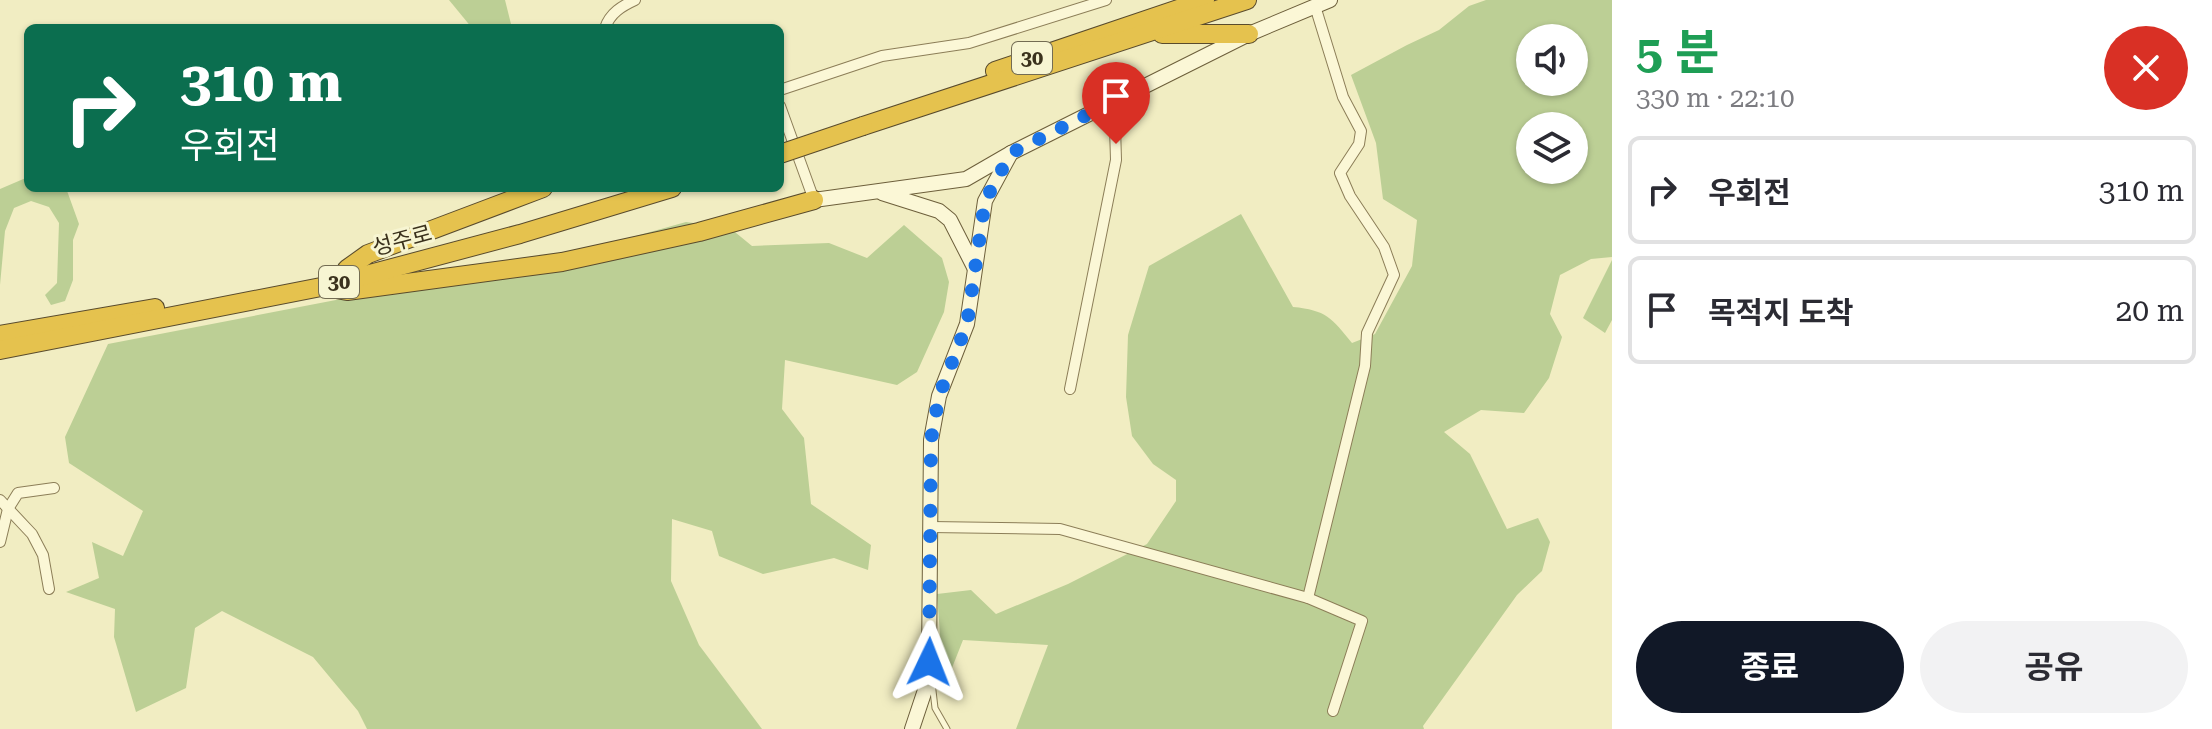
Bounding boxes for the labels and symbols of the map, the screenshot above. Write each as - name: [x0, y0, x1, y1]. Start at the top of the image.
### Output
- road number: 30: [1012, 42, 1052, 74]
- pin: [1082, 62, 1150, 144]
- street label: 성주로: [370, 221, 435, 260]
- road number: 30: [319, 266, 359, 298]
- position arrow: [887, 620, 971, 704]

